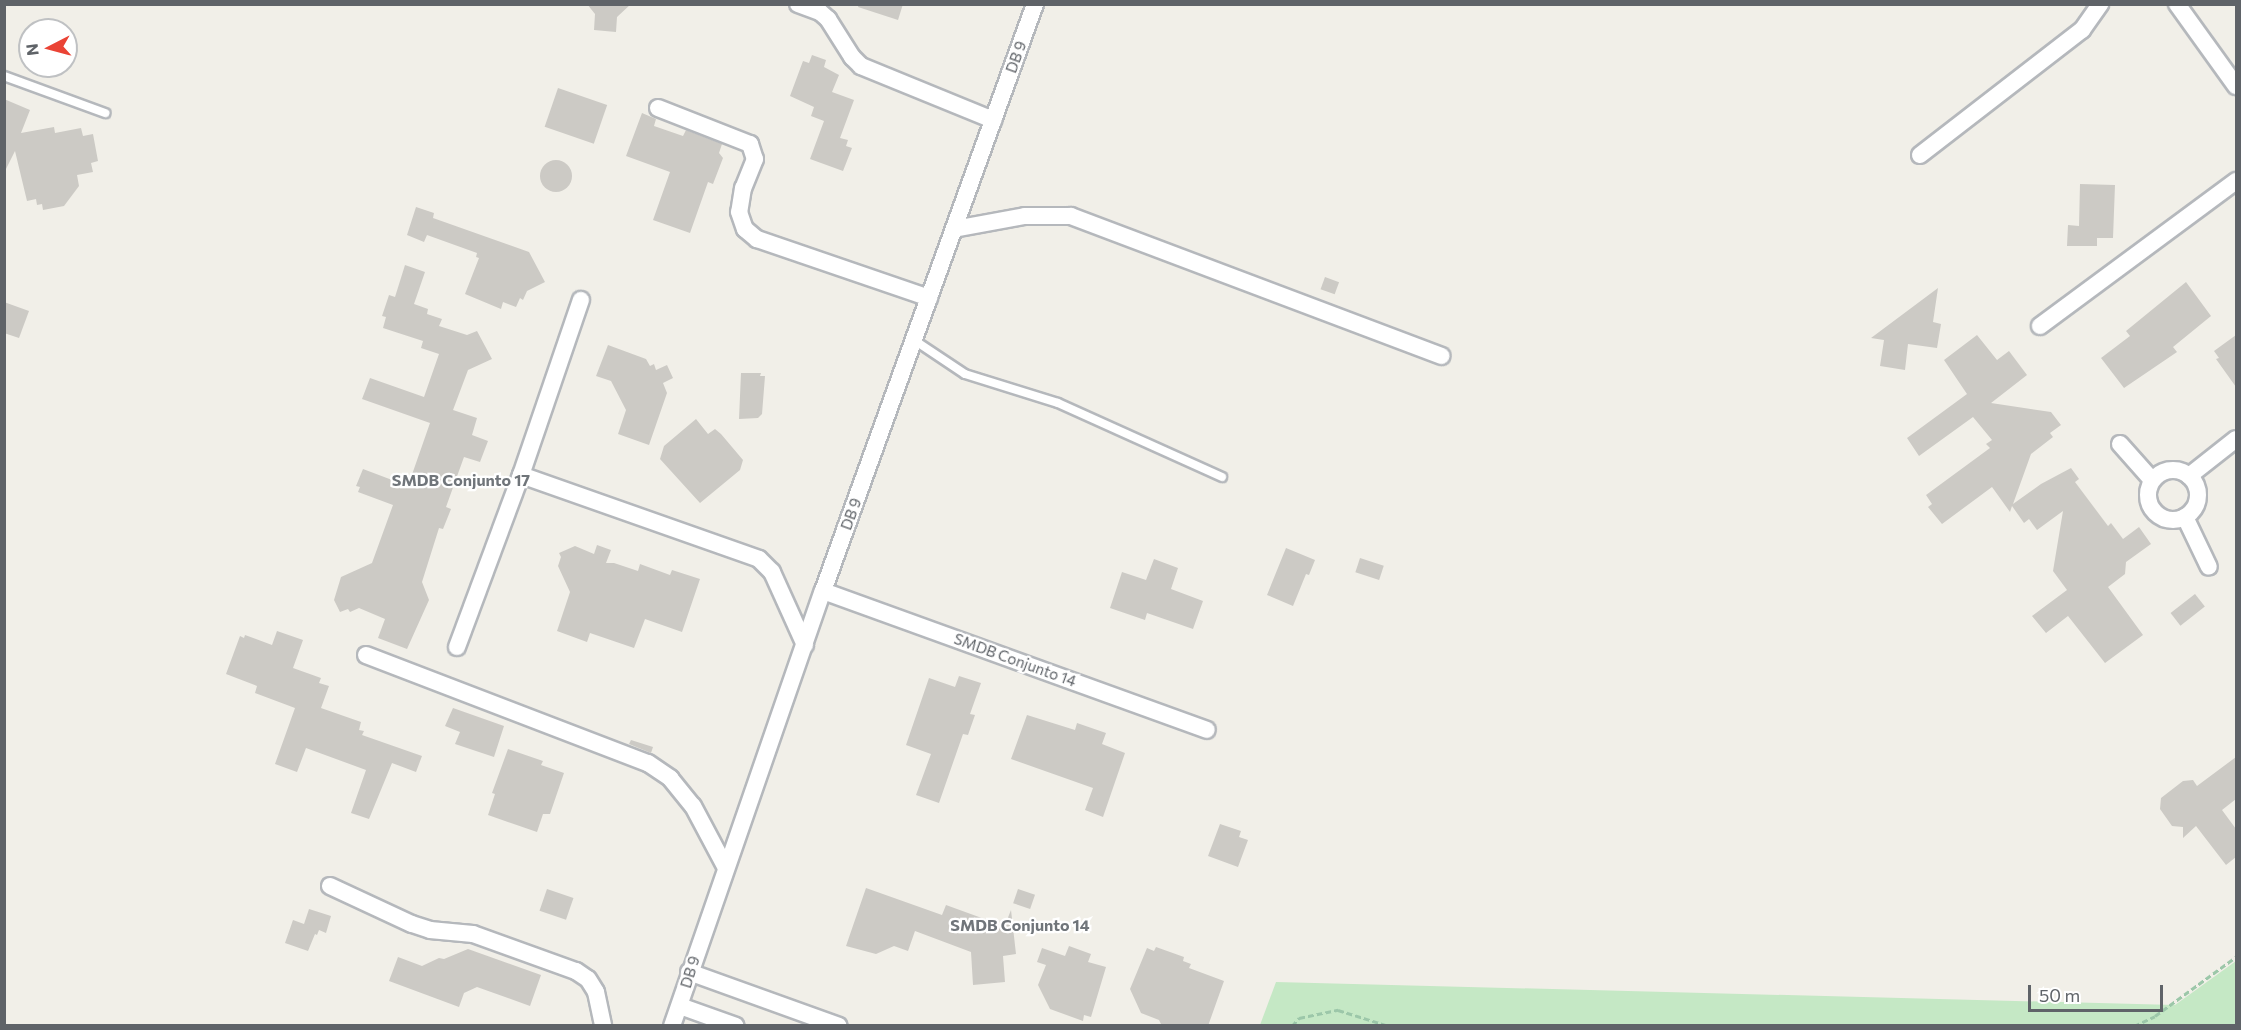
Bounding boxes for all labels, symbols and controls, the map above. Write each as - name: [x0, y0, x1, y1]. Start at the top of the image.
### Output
- north arrow: [18, 18, 78, 78]
- street label: DB 9: [1002, 39, 1030, 75]
- text: N: [22, 43, 42, 57]
- district label: SMDB Conjunto 17: [392, 470, 530, 490]
- street label: DB 9: [837, 496, 865, 532]
- street label: SMDB Conjunto 14: [951, 630, 1079, 690]
- district label: SMDB Conjunto 14: [950, 915, 1090, 935]
- street label: DB 9: [677, 954, 703, 990]
- scale bar: [2031, 973, 2166, 1011]
- text: 50 m: [2039, 984, 2080, 1006]

